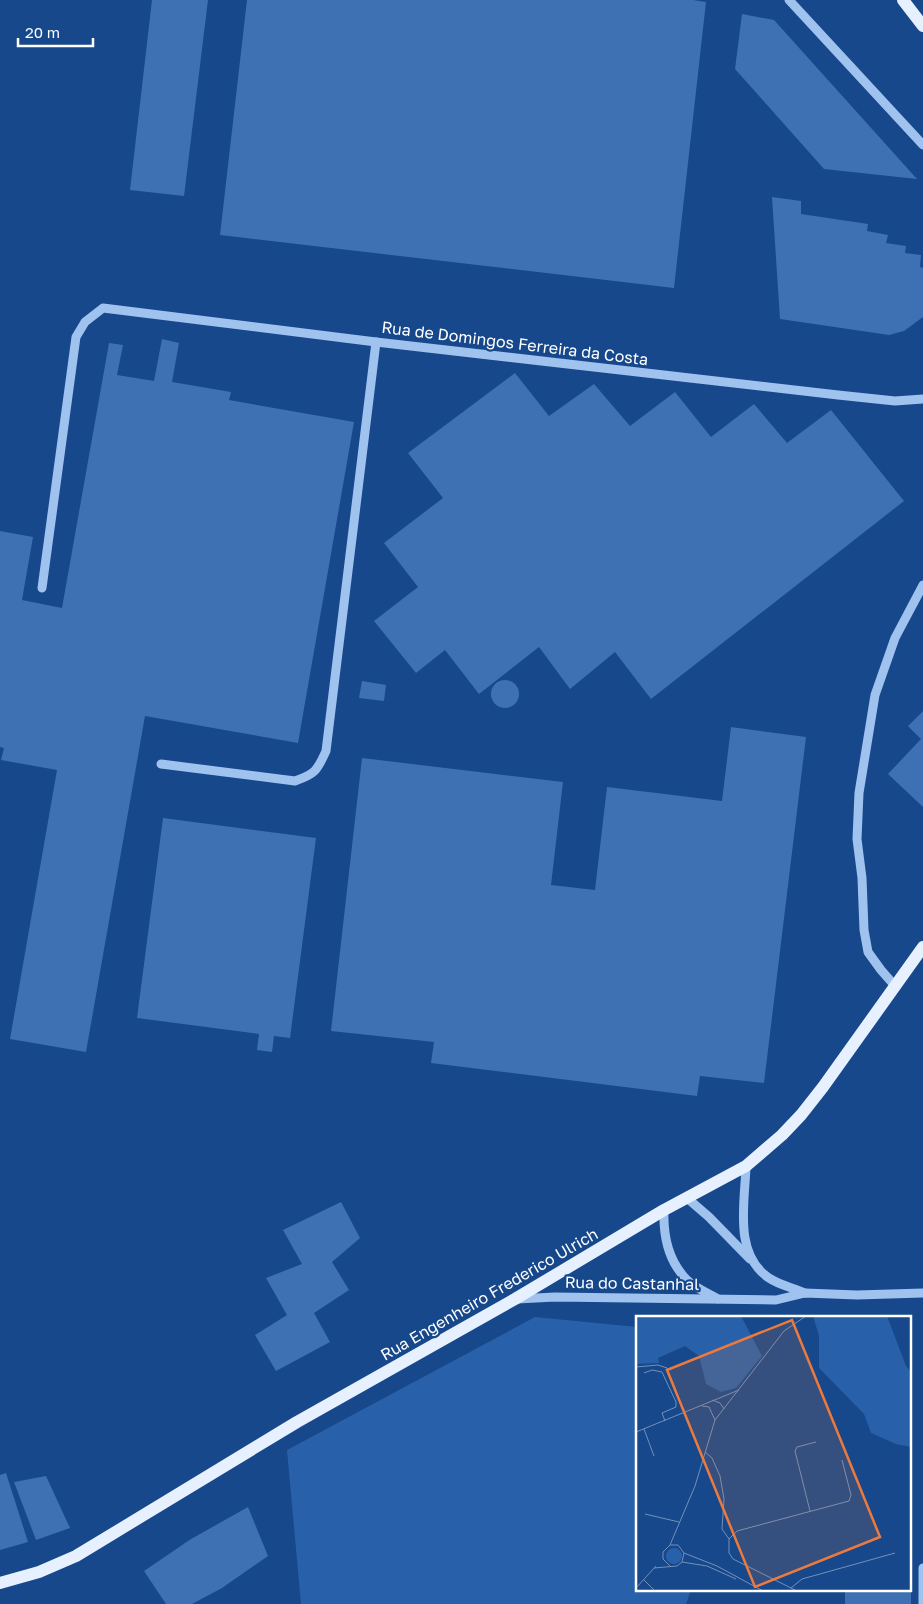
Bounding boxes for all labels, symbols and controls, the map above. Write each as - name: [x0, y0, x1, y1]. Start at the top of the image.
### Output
- scale bar: [18, 15, 92, 47]
- text: 20 m: [25, 23, 60, 41]
- street label: Rua de Domingos Ferreira da Costa: [381, 317, 649, 369]
- street label: Rua Engenheiro Frederico Ulrich: [377, 1223, 601, 1365]
- street label: Rua do Castanhal: [565, 1272, 699, 1294]
- inset map: [636, 1316, 910, 1592]

